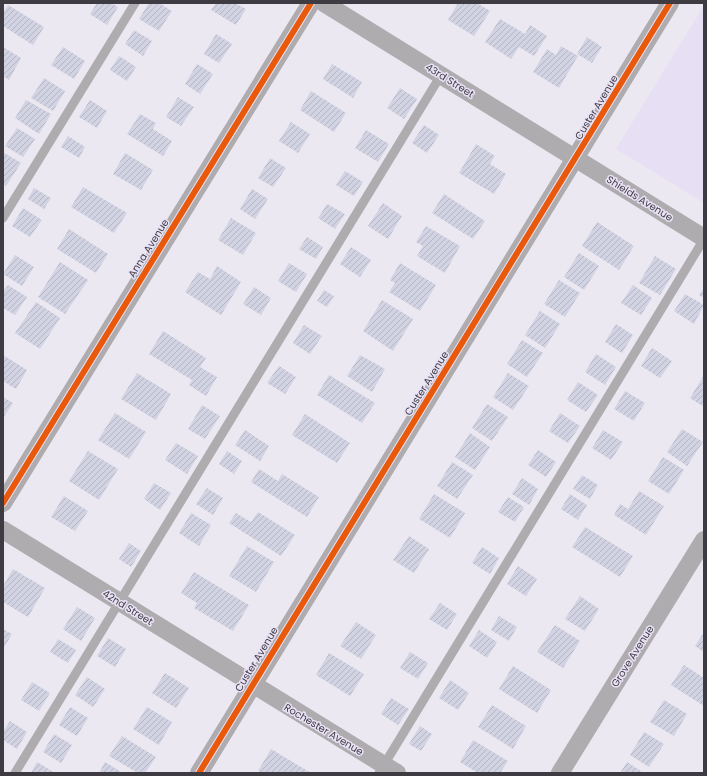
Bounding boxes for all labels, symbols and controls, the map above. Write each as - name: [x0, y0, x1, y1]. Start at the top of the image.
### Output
- street label: 43rd Street: [423, 60, 477, 101]
- street label: Custer Avenue: [571, 72, 622, 142]
- street label: Shields Avenue: [604, 172, 676, 225]
- street label: Anna Avenue: [124, 216, 172, 280]
- street label: Custer Avenue: [401, 348, 452, 418]
- street label: 42nd Street: [100, 586, 156, 629]
- street label: Grove Avenue: [608, 623, 657, 690]
- street label: Custer Avenue: [231, 624, 282, 694]
- street label: Rochester Avenue: [281, 700, 366, 759]

